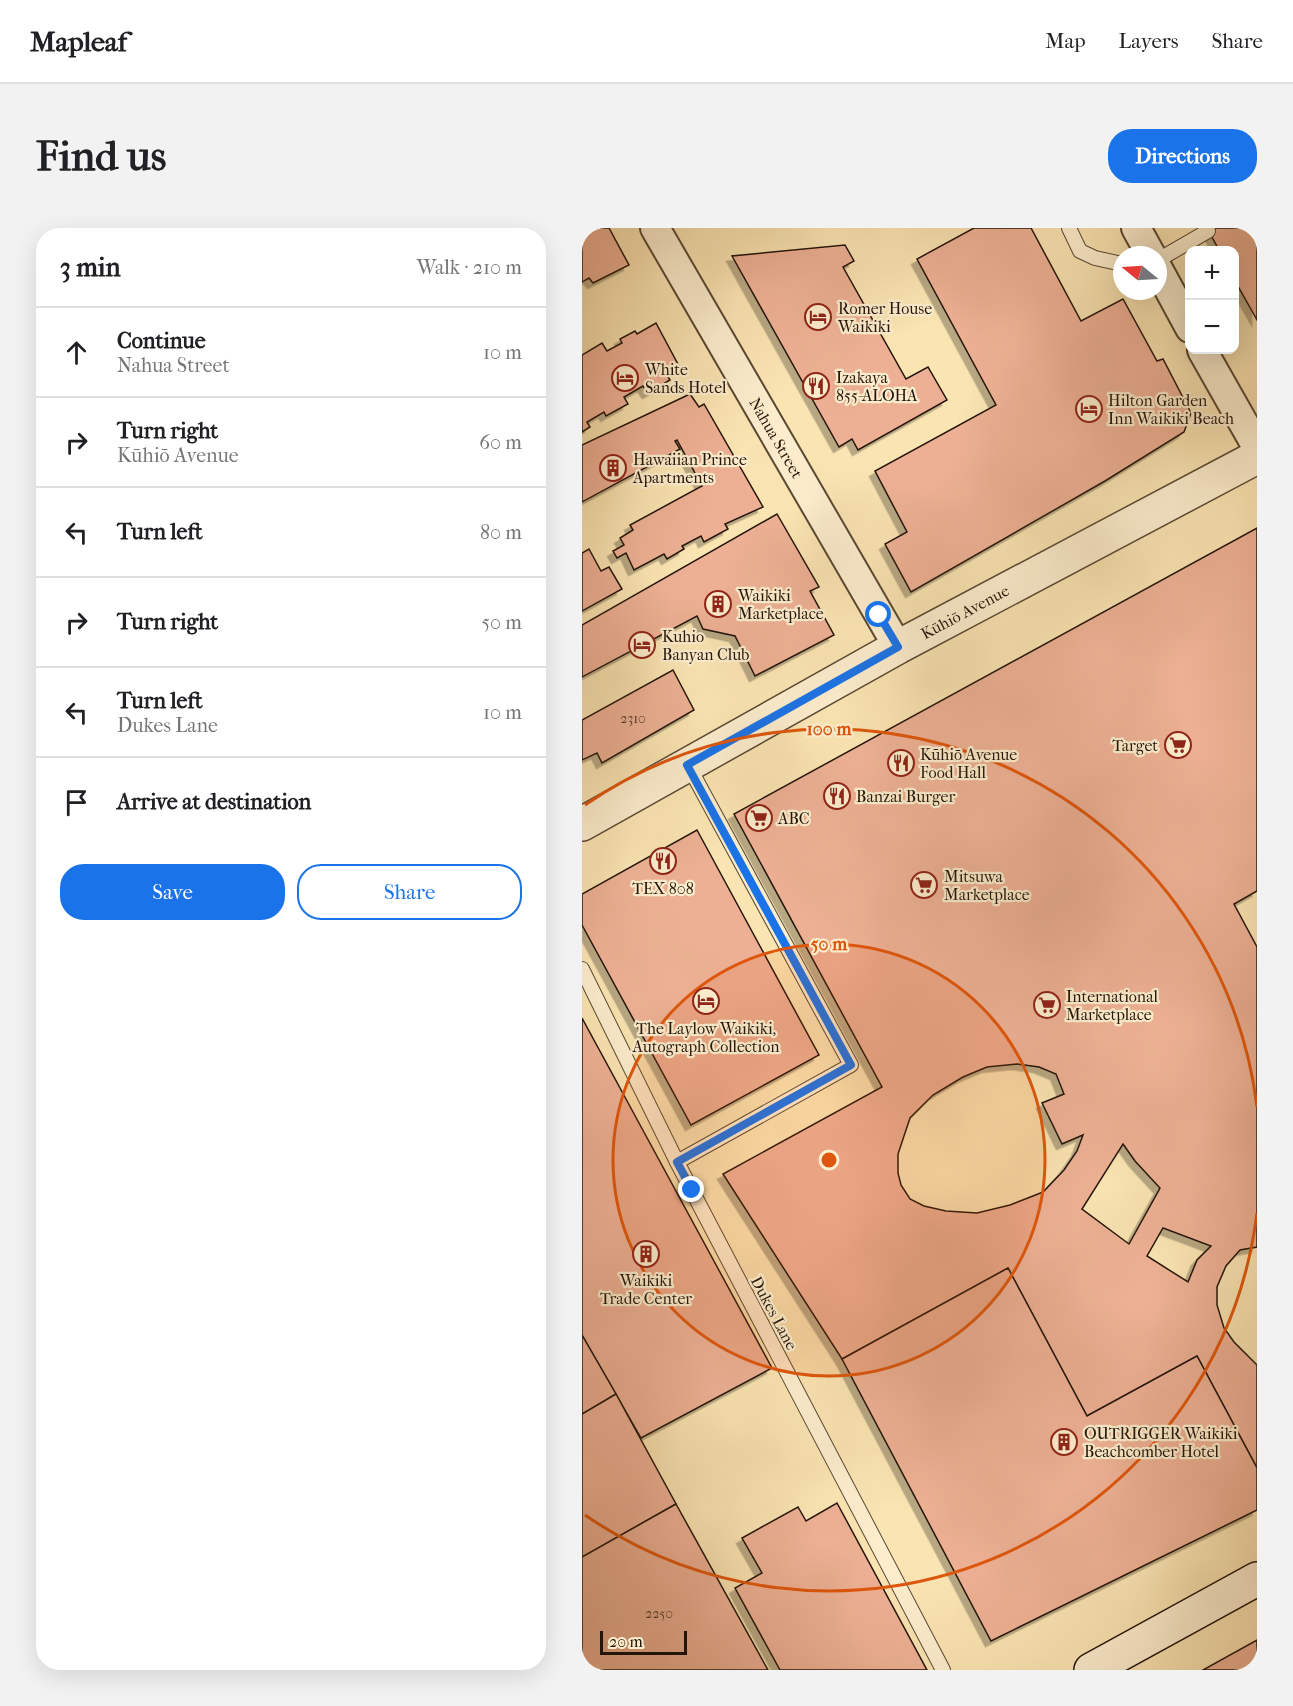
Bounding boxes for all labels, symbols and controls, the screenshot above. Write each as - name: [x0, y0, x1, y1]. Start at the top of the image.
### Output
- text: Mapleaf: [30, 25, 127, 58]
- text: Map: [1045, 29, 1086, 53]
- text: Layers: [1119, 29, 1178, 53]
- text: Share: [1211, 29, 1263, 53]
- button: Directions: [1108, 129, 1257, 183]
- text: Find us: [36, 132, 166, 181]
- north arrow: [1113, 246, 1167, 300]
- map controls: [1185, 246, 1239, 354]
- button: +: [1185, 246, 1239, 300]
- text: 3 min: [60, 252, 121, 283]
- text: Walk · 210 m: [417, 256, 522, 279]
- place label: Romer House Waikiki: [837, 299, 932, 336]
- button: −: [1185, 300, 1239, 354]
- hotel icon: Romer House Waikiki: [803, 302, 833, 332]
- text: Continue: [117, 328, 206, 354]
- icon: ahead: [60, 336, 93, 369]
- text: 10 m: [483, 341, 522, 364]
- text: Nahua Street: [117, 354, 230, 377]
- place label: White Sands Hotel: [644, 360, 727, 397]
- hotel icon: White Sands Hotel: [610, 363, 640, 393]
- place label: Izakaya 855-ALOHA: [836, 368, 918, 405]
- restaurant icon: Izakaya 855-ALOHA: [801, 371, 831, 401]
- place label: Hilton Garden Inn Waikiki Beach: [1108, 391, 1234, 428]
- street label: Nahua Street: [745, 394, 807, 482]
- hotel icon: Hilton Garden Inn Waikiki Beach: [1074, 394, 1104, 424]
- text: Turn right: [117, 418, 218, 444]
- icon: right: [60, 426, 93, 459]
- text: 60 m: [479, 431, 522, 454]
- text: Kūhiō Avenue: [117, 444, 239, 467]
- place label: Hawaiian Prince Apartments: [632, 450, 747, 487]
- building icon: Hawaiian Prince Apartments: [598, 453, 628, 483]
- icon: left: [60, 516, 93, 549]
- text: Turn left: [117, 519, 203, 545]
- text: 80 m: [480, 521, 522, 544]
- street label: Kūhiō Avenue: [918, 581, 1012, 643]
- place label: Waikiki Marketplace: [737, 586, 824, 623]
- building icon: Waikiki Marketplace: [703, 589, 733, 619]
- route start: [865, 601, 891, 627]
- icon: right: [60, 606, 93, 639]
- text: Turn right: [117, 609, 218, 635]
- text: 50 m: [481, 611, 522, 634]
- place label: Kuhio Banyan Club: [662, 627, 749, 664]
- hotel icon: Kuhio Banyan Club: [627, 630, 657, 660]
- text: Turn left: [117, 688, 203, 714]
- icon: left: [60, 696, 93, 729]
- text: 10 m: [483, 701, 522, 724]
- house number: 2310: [620, 710, 646, 727]
- text: Dukes Lane: [117, 714, 218, 737]
- text: 100 m: [806, 719, 853, 740]
- supermarket icon: Target: [1163, 730, 1193, 760]
- place label: Target: [1112, 736, 1158, 755]
- place label: Kūhiō Avenue Food Hall: [920, 745, 1017, 782]
- restaurant icon: Kūhiō Avenue Food Hall: [886, 748, 916, 778]
- restaurant icon: Banzai Burger: [822, 781, 852, 811]
- icon: arrive: [60, 786, 93, 819]
- place label: Banzai Burger: [856, 787, 955, 806]
- text: Arrive at destination: [117, 789, 311, 815]
- supermarket icon: ABC: [744, 803, 774, 833]
- place label: ABC: [777, 809, 810, 828]
- restaurant icon: TEX 808: [648, 846, 678, 876]
- button: Save: [60, 864, 285, 920]
- button: Share: [297, 864, 522, 920]
- place label: Mitsuwa Marketplace: [944, 867, 1030, 904]
- supermarket icon: Mitsuwa Marketplace: [909, 870, 939, 900]
- place label: TEX 808: [632, 879, 694, 898]
- text: 50 m: [811, 934, 848, 955]
- hotel icon: The Laylow Waikiki, Autograph Collection: [691, 986, 721, 1016]
- place label: International Marketplace: [1066, 987, 1159, 1024]
- supermarket icon: International Marketplace: [1032, 990, 1062, 1020]
- place label: The Laylow Waikiki, Autograph Collection: [632, 1019, 780, 1056]
- centre of rings: [819, 1150, 839, 1170]
- route end: [678, 1176, 704, 1202]
- building icon: Waikiki Trade Center: [631, 1239, 661, 1269]
- place label: Waikiki Trade Center: [600, 1271, 692, 1308]
- street label: Dukes Lane: [747, 1273, 801, 1353]
- place label: OUTRIGGER Waikiki Beachcomber Hotel: [1084, 1424, 1238, 1461]
- building icon: OUTRIGGER Waikiki Beachcomber Hotel: [1049, 1427, 1079, 1457]
- house number: 2250: [645, 1605, 673, 1622]
- scale bar: [600, 1628, 687, 1656]
- text: 20 m: [609, 1632, 643, 1651]

